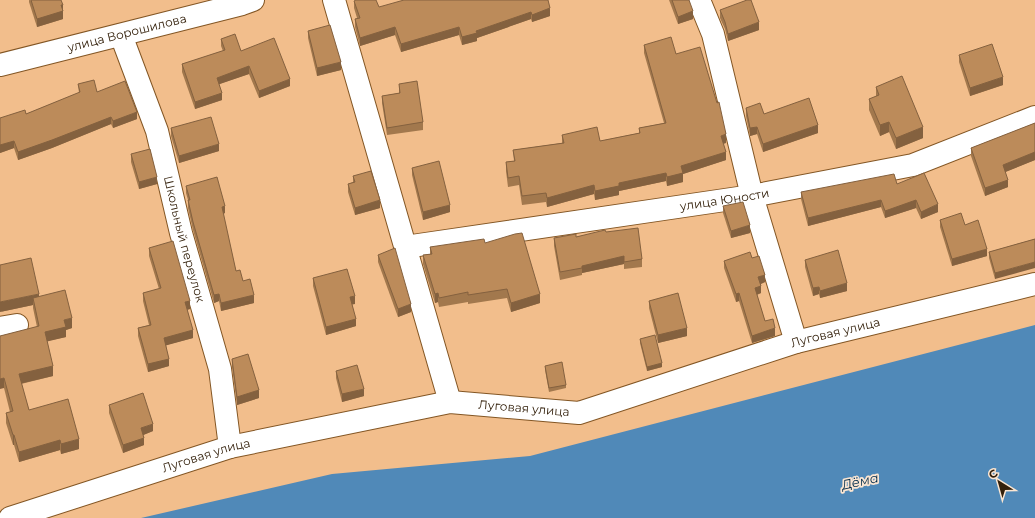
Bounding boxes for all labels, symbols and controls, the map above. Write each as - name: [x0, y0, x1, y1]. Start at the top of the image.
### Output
- street label: улица Ворошилова: [65, 10, 188, 55]
- street label: Школьный переулок: [161, 174, 209, 304]
- street label: улица Юности: [678, 185, 770, 214]
- street label: Луговая улица: [789, 314, 881, 350]
- street label: Луговая улица: [478, 396, 570, 419]
- street label: Луговая улица: [160, 435, 252, 475]
- north arrow: [979, 462, 1019, 502]
- text: С: [986, 466, 1000, 482]
- water label: Дёма: [839, 469, 880, 493]

